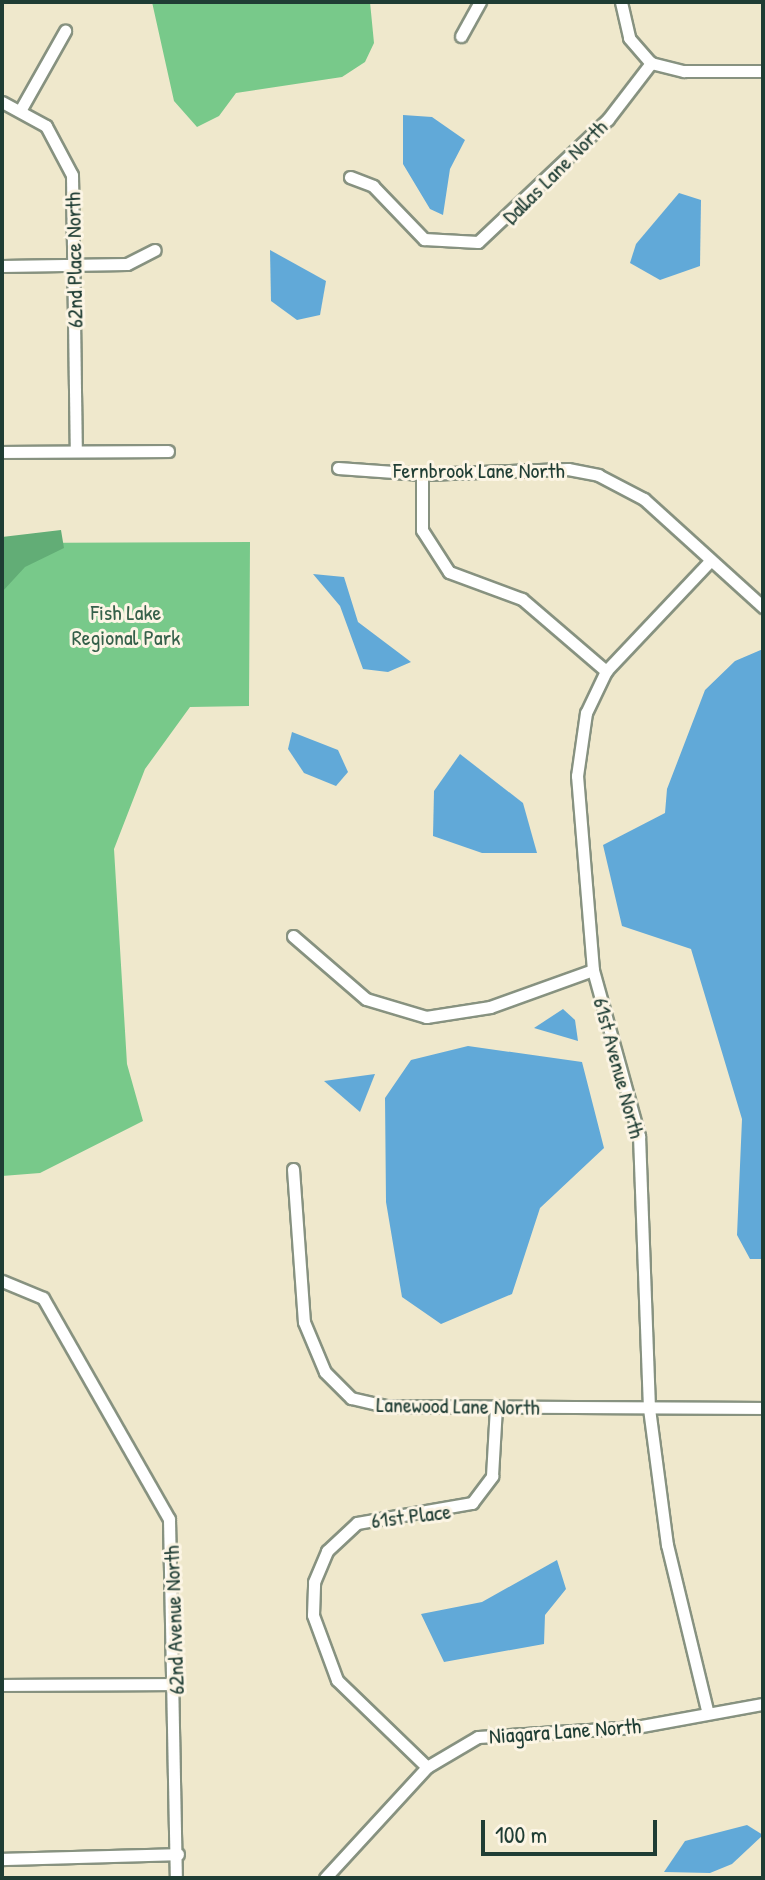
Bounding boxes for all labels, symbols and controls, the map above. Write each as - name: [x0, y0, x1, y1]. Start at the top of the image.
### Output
- street label: Dallas Lane North: [497, 114, 613, 230]
- street label: 62nd Place North: [60, 192, 88, 328]
- street label: Fernbrook Lane North: [393, 458, 565, 484]
- park label: Fish Lake Regional Park: [72, 599, 180, 650]
- street label: 61st Avenue North: [588, 995, 650, 1141]
- street label: Lanewood Lane North: [376, 1391, 540, 1421]
- street label: 61st Place: [370, 1498, 452, 1534]
- street label: 62nd Avenue North: [158, 1545, 190, 1695]
- street label: Niagara Lane North: [488, 1713, 642, 1749]
- scale bar: [485, 1804, 661, 1854]
- text: 100 m: [495, 1818, 547, 1850]

